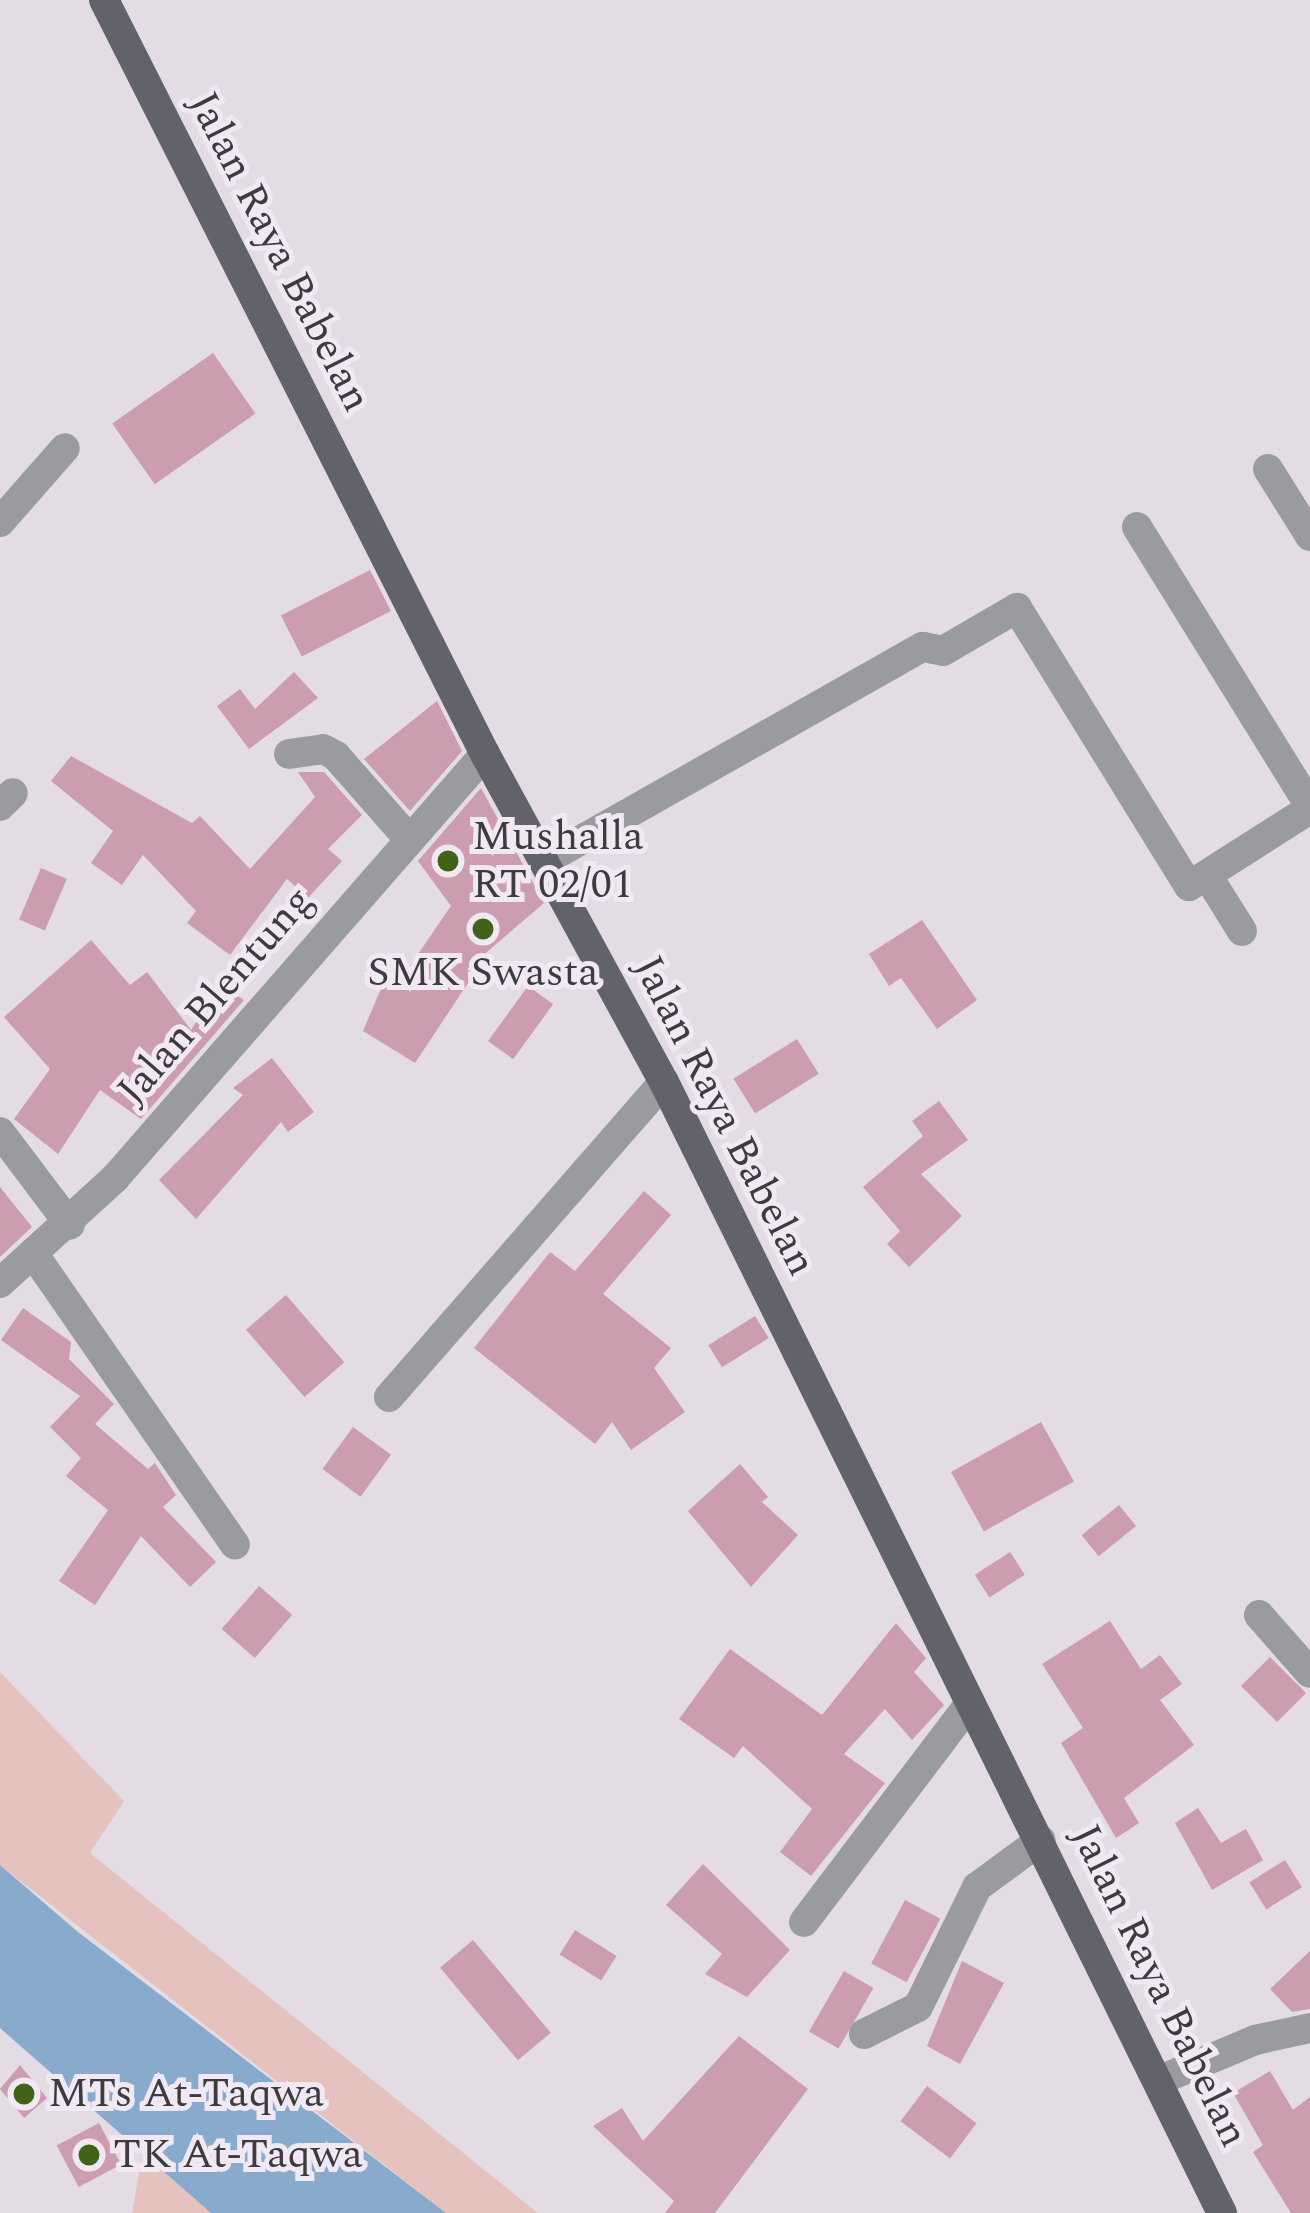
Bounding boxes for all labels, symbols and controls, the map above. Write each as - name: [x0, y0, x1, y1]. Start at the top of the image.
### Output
- street label: Jalan Raya Babelan: [177, 84, 381, 420]
- place label: Mushalla RT 02/01: [472, 812, 644, 910]
- marker: Mushalla RT 02/01: [435, 848, 461, 874]
- street label: Jalan Blentung: [107, 876, 325, 1116]
- marker: SMK Swasta: [470, 916, 496, 942]
- place label: SMK Swasta: [367, 948, 599, 998]
- street label: Jalan Raya Babelan: [622, 948, 826, 1284]
- street label: Jalan Raya Babelan: [1059, 1817, 1259, 2155]
- place label: MTs At-Taqwa: [48, 2069, 324, 2119]
- marker: MTs At-Taqwa: [11, 2081, 37, 2107]
- place label: TK At-Taqwa: [113, 2130, 363, 2180]
- marker: TK At-Taqwa: [76, 2142, 102, 2168]

